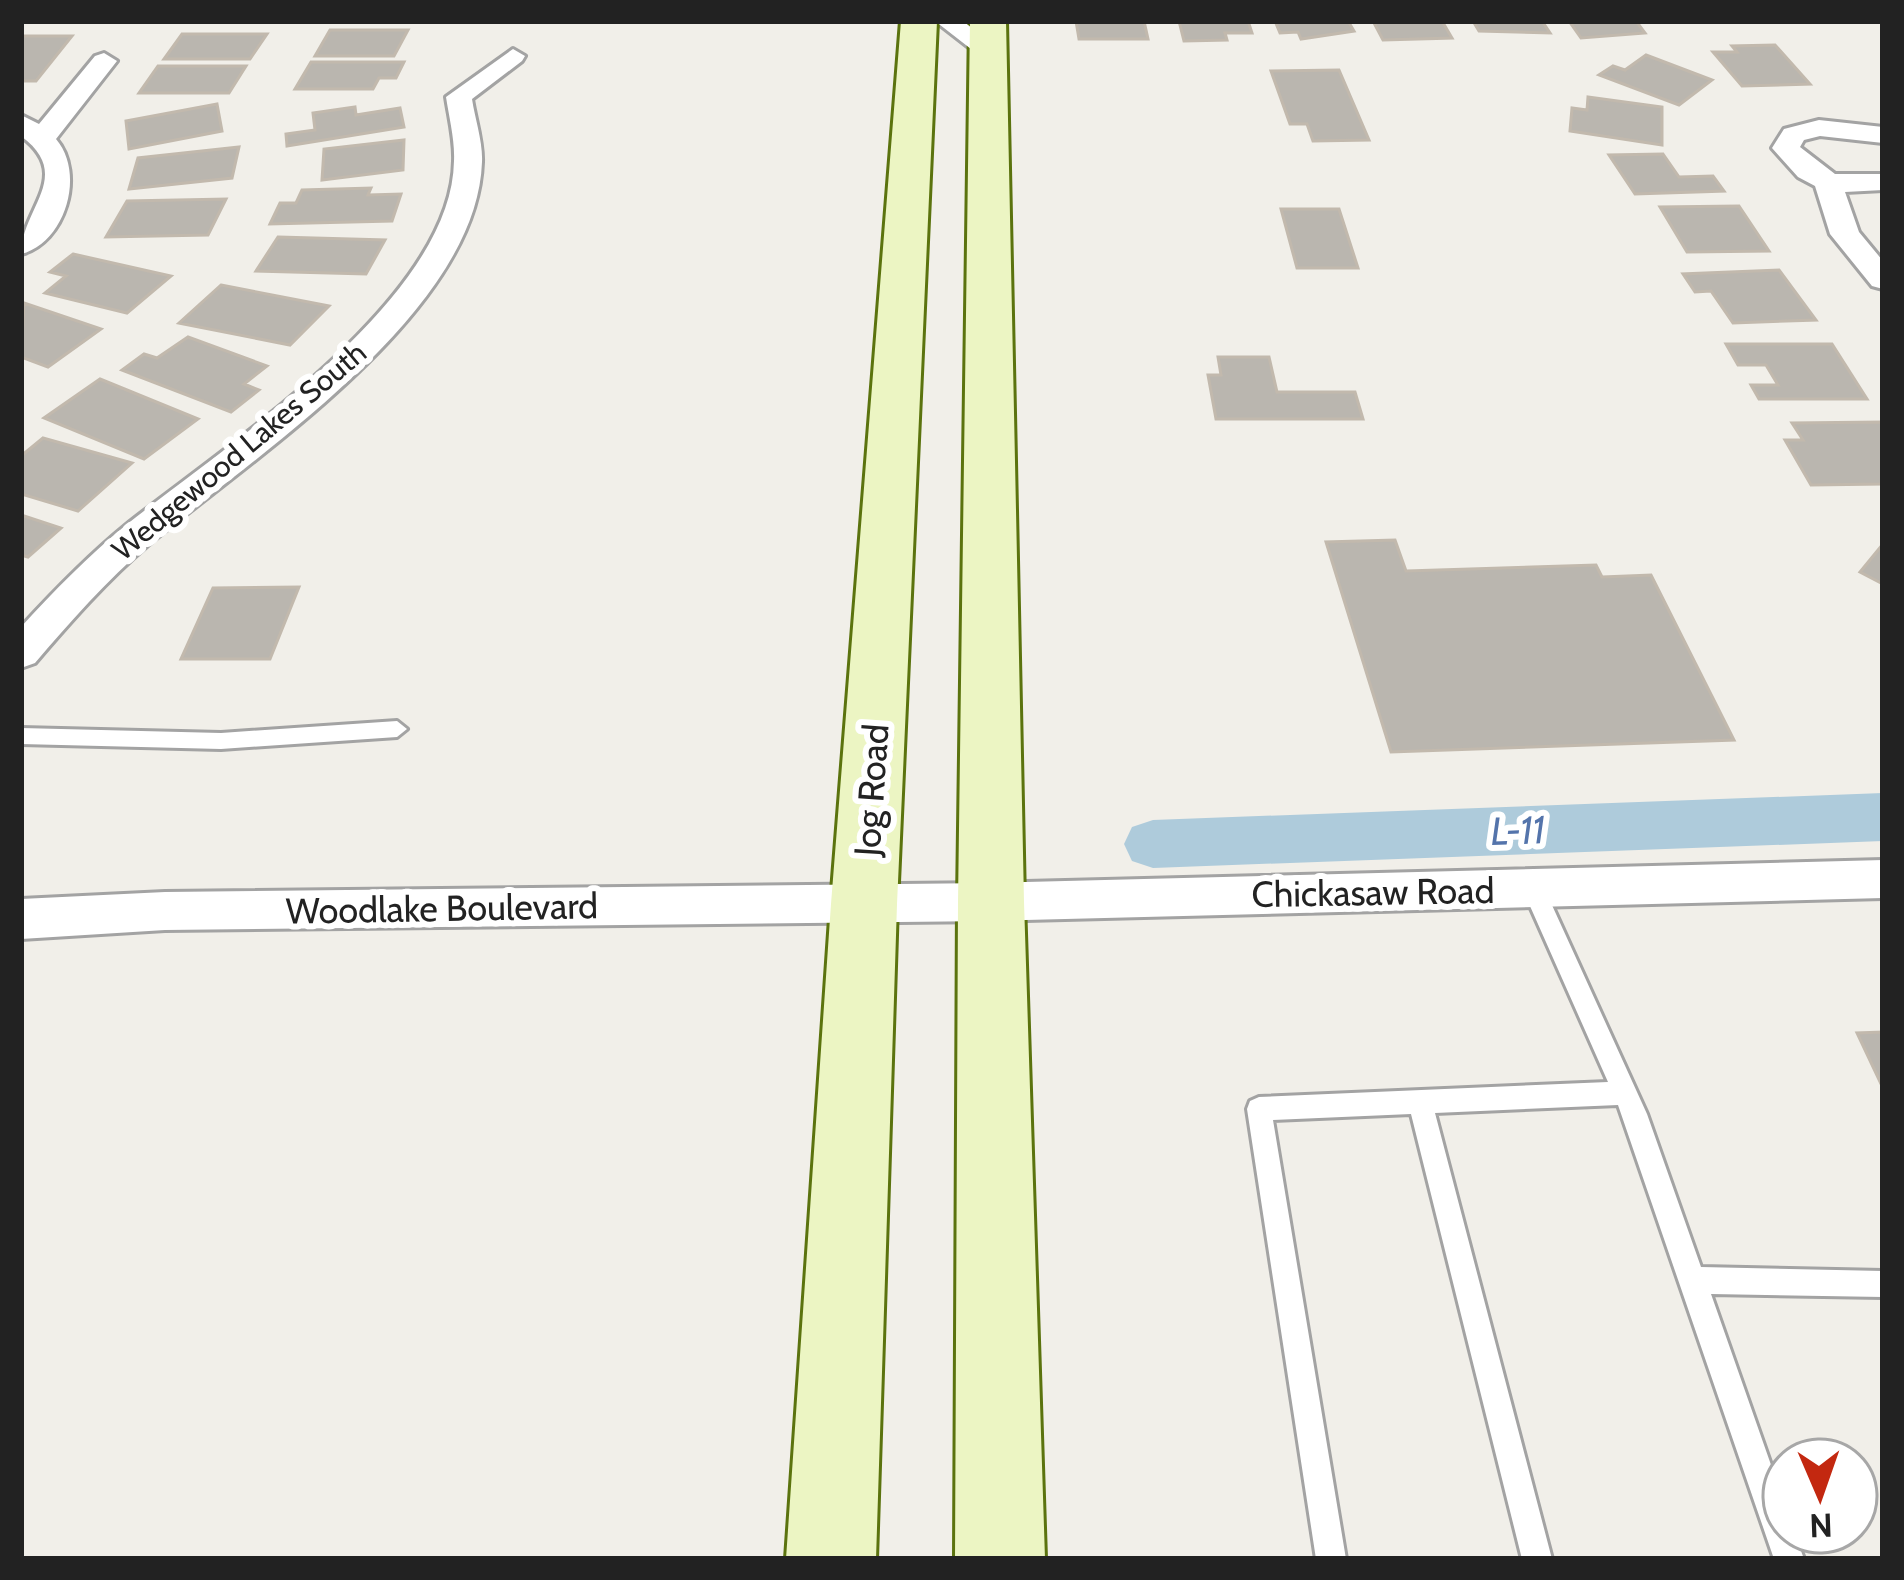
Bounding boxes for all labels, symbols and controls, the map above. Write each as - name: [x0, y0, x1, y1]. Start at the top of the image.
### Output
- street label: Wedgewood Lakes South: [104, 334, 374, 568]
- street label: Jog Road: [844, 722, 898, 859]
- water label: L-11: [1490, 805, 1546, 855]
- street label: Chickasaw Road: [1251, 868, 1495, 916]
- street label: Woodlake Boulevard: [285, 883, 599, 933]
- north arrow: [1760, 1436, 1880, 1556]
- text: N: [1809, 1506, 1833, 1546]

